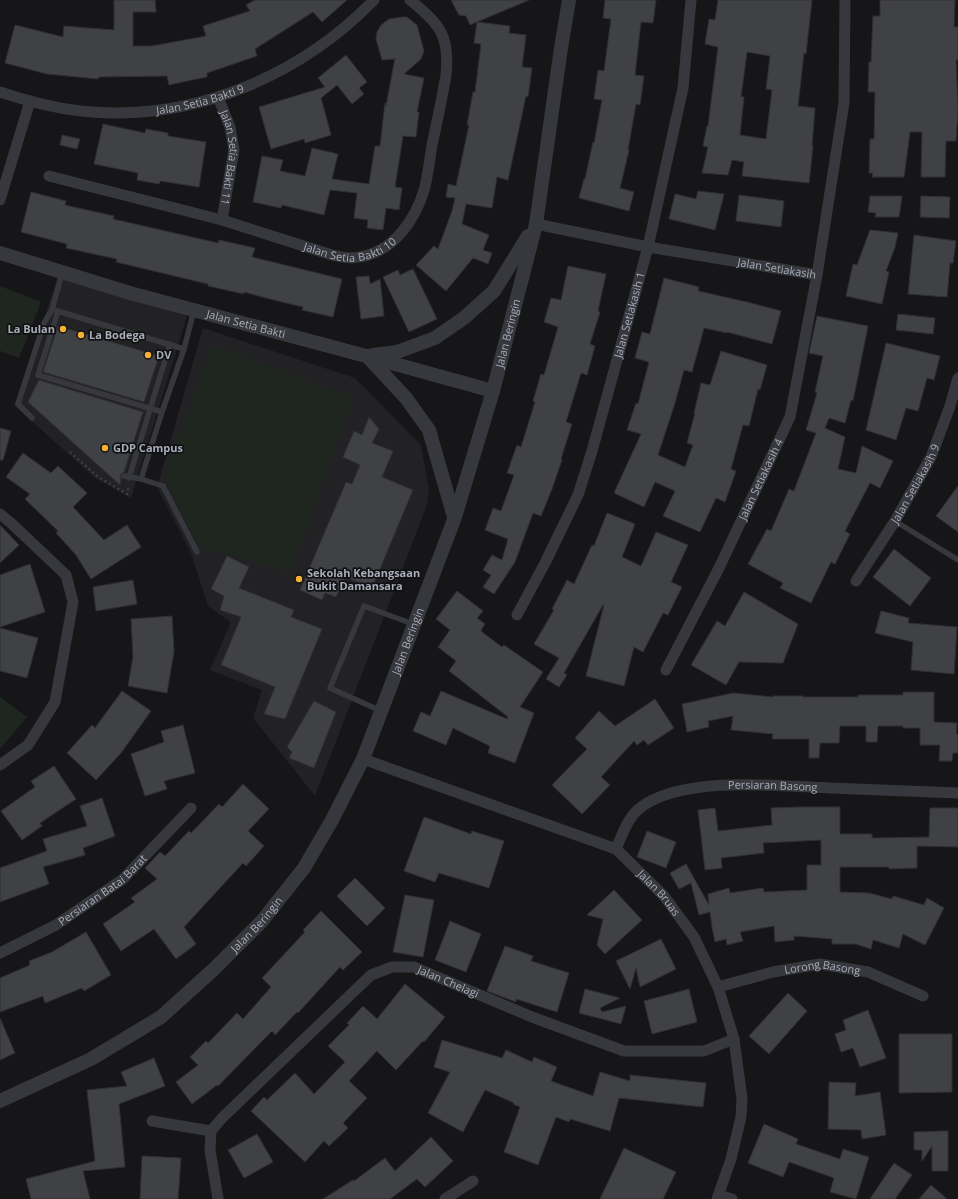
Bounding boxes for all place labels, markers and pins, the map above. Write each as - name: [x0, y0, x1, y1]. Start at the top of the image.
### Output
- place label: La Bulan: [7, 321, 55, 336]
- marker: La Bulan: [58, 324, 68, 334]
- place label: La Bodega: [89, 327, 145, 342]
- marker: La Bodega: [76, 330, 86, 340]
- place label: DV: [156, 347, 172, 362]
- marker: DV: [143, 350, 153, 360]
- place label: GDP Campus: [113, 440, 184, 455]
- marker: GDP Campus: [100, 443, 110, 453]
- place label: Sekolah Kebangsaan Bukit Damansara: [307, 565, 420, 593]
- marker: Sekolah Kebangsaan Bukit Damansara: [294, 574, 304, 584]

